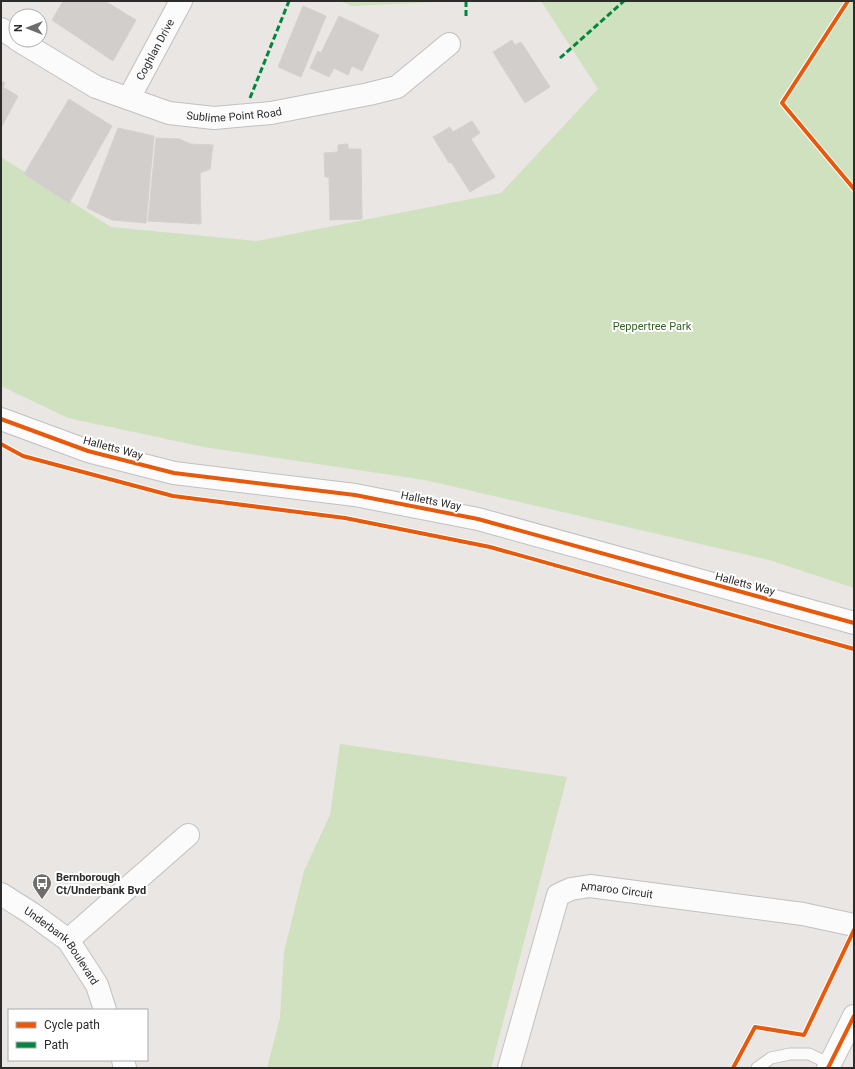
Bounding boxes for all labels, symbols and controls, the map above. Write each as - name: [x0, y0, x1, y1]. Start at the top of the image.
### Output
- north arrow: [8, 8, 48, 48]
- street label: Coghlan Drive: [133, 16, 177, 83]
- text: N: [12, 24, 25, 32]
- street label: Sublime Point Road: [186, 105, 283, 125]
- park label: Peppertree Park: [613, 320, 692, 333]
- street label: Halletts Way: [82, 434, 145, 462]
- street label: Halletts Way: [400, 489, 463, 513]
- street label: Halletts Way: [714, 570, 777, 598]
- place label: Bernborough Ct/Underbank Bvd: [56, 871, 146, 897]
- bus stop icon: Bernborough Ct/Underbank Bvd: [31, 872, 53, 900]
- street label: Amaroo Circuit: [579, 879, 654, 901]
- street label: Underbank Boulevard: [22, 904, 102, 987]
- legend: [8, 1009, 148, 1061]
- text: Cycle path: [44, 1018, 100, 1032]
- text: Path: [44, 1038, 69, 1052]

